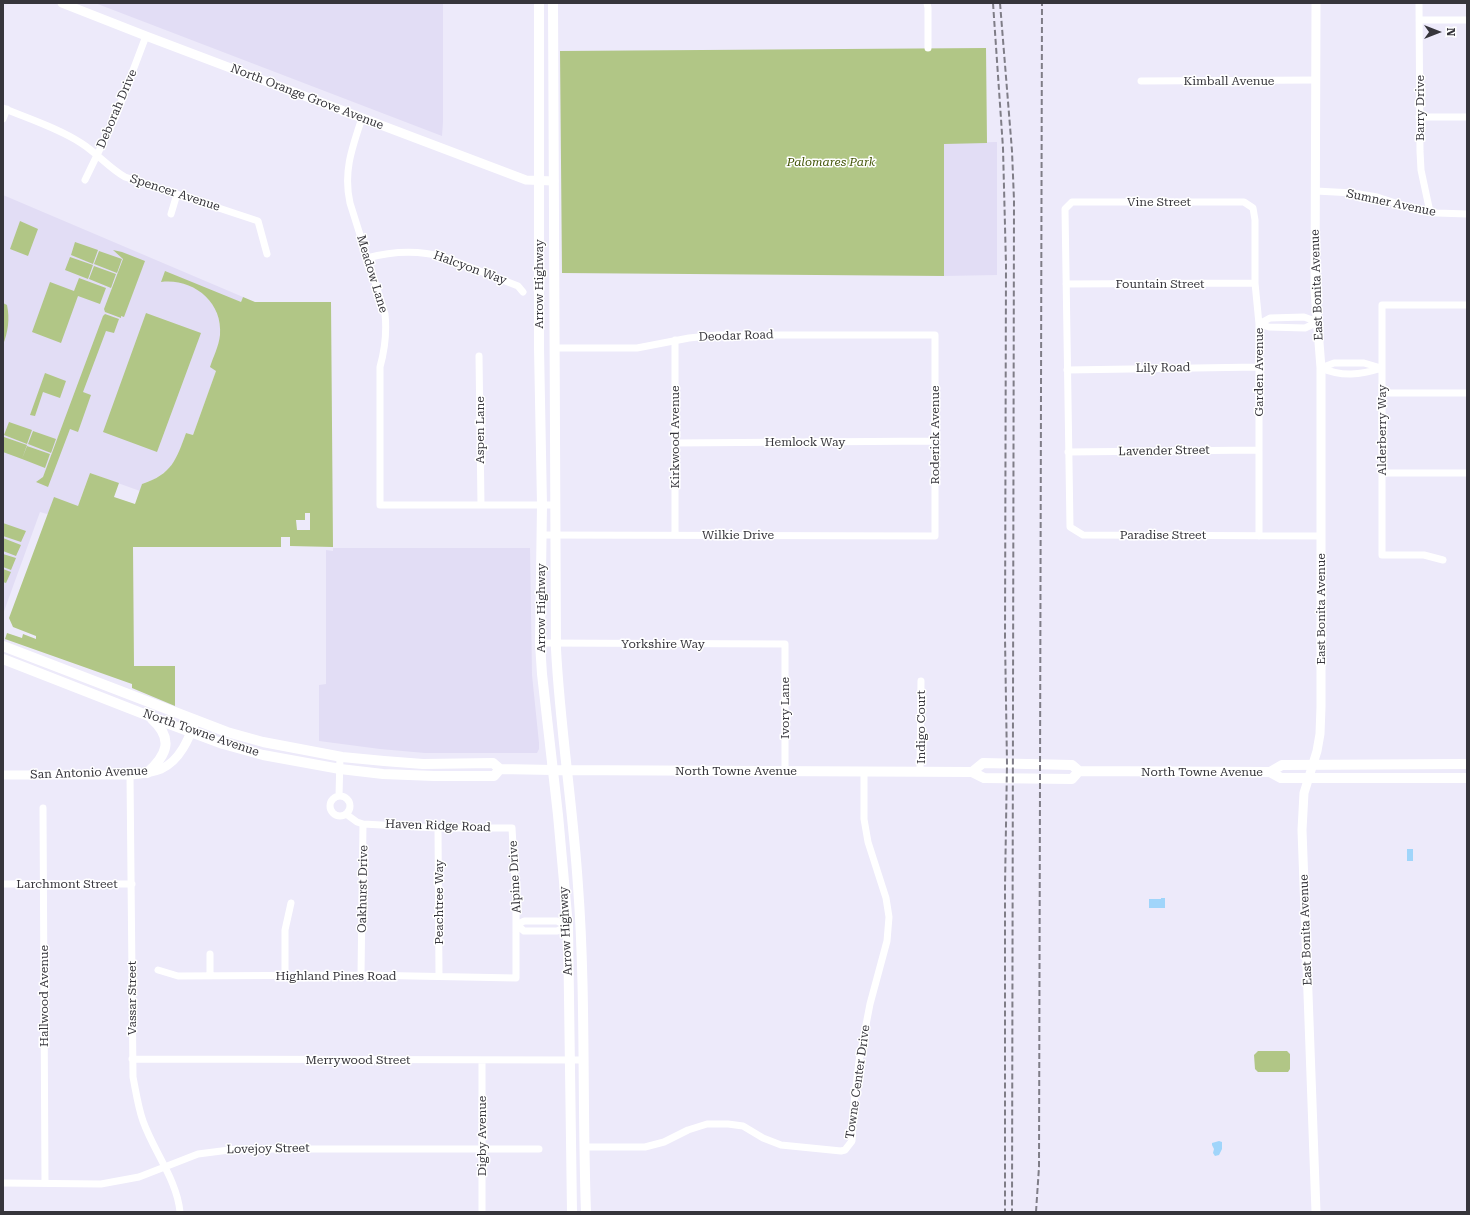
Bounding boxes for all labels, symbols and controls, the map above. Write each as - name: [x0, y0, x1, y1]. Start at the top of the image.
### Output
- north arrow: [1418, 12, 1458, 52]
- text: N: [1444, 28, 1457, 36]
- street label: North Orange Grove Avenue: [229, 61, 385, 133]
- street label: Deborah Drive: [94, 67, 140, 151]
- street label: Kimball Avenue: [1184, 74, 1274, 88]
- street label: Barry Drive: [1413, 75, 1427, 141]
- park label: Palomares Park: [787, 155, 875, 169]
- street label: Spencer Avenue: [128, 172, 222, 214]
- street label: Sumner Avenue: [1345, 186, 1437, 220]
- street label: Vine Street: [1127, 195, 1191, 209]
- street label: East Bonita Avenue: [1308, 229, 1326, 341]
- street label: Meadow Lane: [353, 233, 391, 315]
- street label: Arrow Highway: [532, 239, 546, 329]
- street label: Halcyon Way: [431, 248, 509, 288]
- street label: Fountain Street: [1115, 277, 1205, 291]
- street label: Deodar Road: [698, 327, 774, 345]
- street label: Garden Avenue: [1252, 328, 1266, 416]
- street label: Lily Road: [1136, 360, 1190, 376]
- street label: Alderberry Way: [1375, 384, 1389, 476]
- street label: Kirkwood Avenue: [668, 385, 682, 489]
- street label: Roderick Avenue: [928, 386, 942, 484]
- street label: Aspen Lane: [473, 396, 487, 464]
- street label: Hemlock Way: [765, 435, 845, 449]
- street label: Lavender Street: [1118, 443, 1210, 459]
- street label: Wilkie Drive: [702, 528, 774, 542]
- street label: Paradise Street: [1120, 528, 1206, 542]
- street label: East Bonita Avenue: [1314, 553, 1328, 665]
- street label: Arrow Highway: [534, 563, 548, 653]
- street label: Yorkshire Way: [621, 637, 705, 651]
- street label: Ivory Lane: [778, 677, 792, 739]
- street label: Indigo Court: [914, 690, 928, 764]
- street label: North Towne Avenue: [141, 706, 261, 760]
- street label: San Antonio Avenue: [30, 764, 148, 782]
- street label: North Towne Avenue: [675, 764, 797, 778]
- street label: North Towne Avenue: [1141, 765, 1263, 779]
- street label: Haven Ridge Road: [385, 817, 491, 835]
- street label: Alpine Drive: [506, 840, 524, 914]
- street label: Oakhurst Drive: [355, 845, 371, 933]
- street label: Peachtree Way: [432, 859, 446, 945]
- street label: East Bonita Avenue: [1297, 874, 1315, 986]
- street label: Larchmont Street: [16, 877, 118, 891]
- street label: Arrow Highway: [556, 886, 576, 976]
- street label: Hallwood Avenue: [37, 945, 51, 1047]
- street label: Vassar Street: [125, 961, 139, 1035]
- street label: Highland Pines Road: [275, 969, 397, 983]
- street label: Towne Center Drive: [843, 1024, 873, 1140]
- street label: Merrywood Street: [306, 1053, 410, 1067]
- street label: Digby Avenue: [475, 1096, 489, 1176]
- street label: Lovejoy Street: [226, 1141, 310, 1157]

